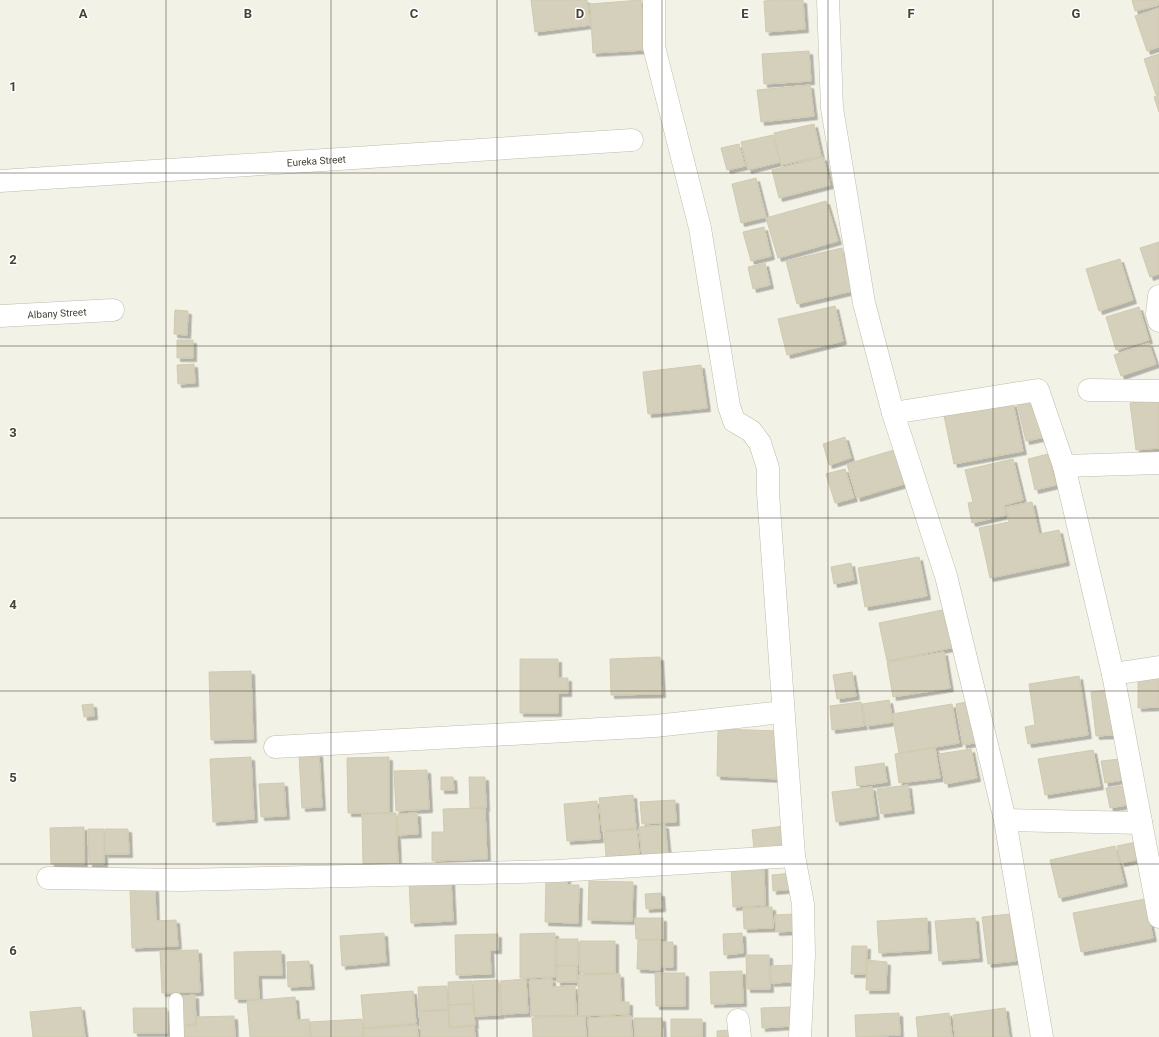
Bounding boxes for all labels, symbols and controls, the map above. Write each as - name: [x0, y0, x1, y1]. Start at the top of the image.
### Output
- text: A: [79, 6, 88, 21]
- text: B: [244, 6, 252, 21]
- text: C: [410, 6, 419, 21]
- text: D: [576, 6, 584, 21]
- text: E: [741, 6, 749, 21]
- text: F: [907, 6, 915, 21]
- text: G: [1072, 6, 1081, 21]
- text: 1: [9, 79, 17, 94]
- street label: Eureka Street: [286, 153, 346, 168]
- text: 2: [9, 252, 17, 267]
- street label: Albany Street: [27, 306, 87, 320]
- text: 3: [9, 425, 17, 440]
- text: 4: [9, 597, 17, 612]
- text: 5: [9, 770, 17, 785]
- text: 6: [9, 943, 17, 958]

